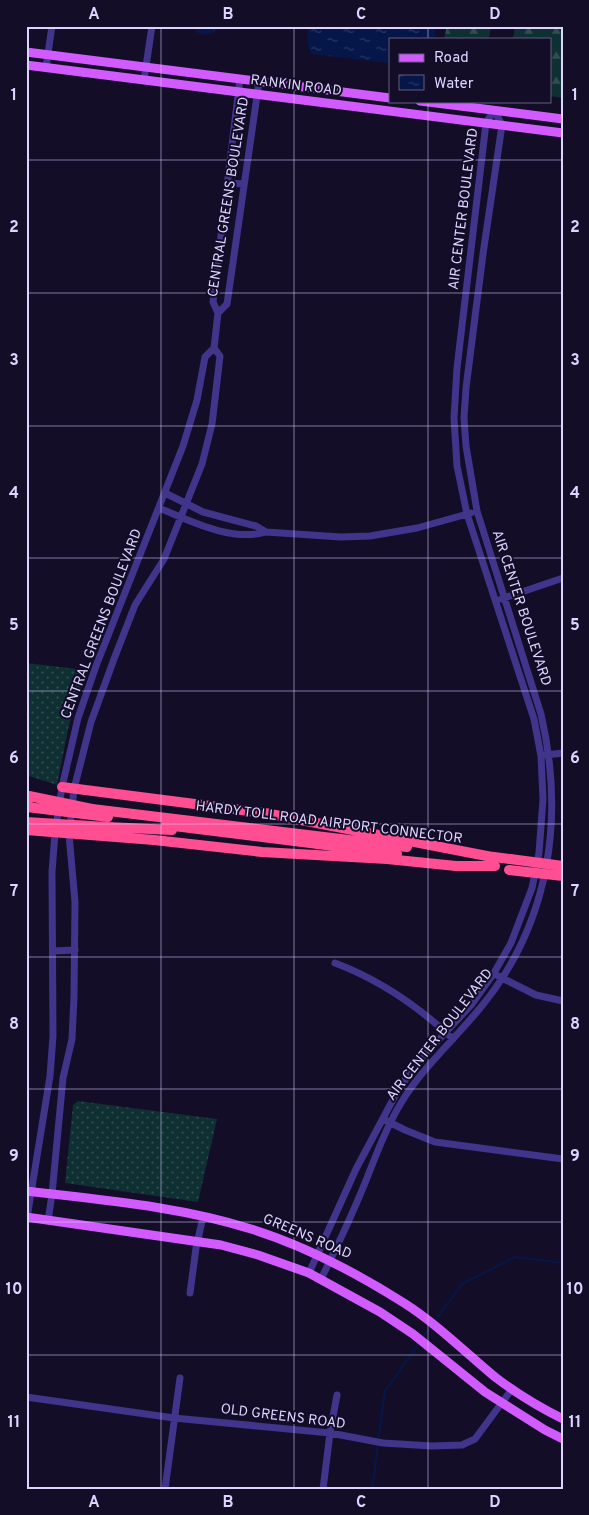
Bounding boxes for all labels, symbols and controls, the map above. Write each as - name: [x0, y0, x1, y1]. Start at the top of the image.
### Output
- text: A: [88, 5, 100, 25]
- text: B: [222, 5, 234, 25]
- text: C: [356, 5, 366, 25]
- text: D: [489, 5, 501, 25]
- legend: [389, 38, 552, 102]
- text: Road: [434, 49, 469, 68]
- street label: RANKIN ROAD: [249, 72, 343, 100]
- text: Water: [434, 75, 474, 94]
- text: 1: [11, 86, 17, 106]
- text: 1: [572, 86, 578, 106]
- street label: CENTRAL GREENS BOULEVARD: [205, 96, 253, 298]
- street label: AIR CENTER BOULEVARD: [446, 127, 482, 291]
- text: 2: [9, 218, 19, 238]
- text: 2: [570, 218, 580, 238]
- text: 3: [9, 351, 19, 371]
- text: 3: [570, 351, 580, 371]
- text: 4: [9, 484, 19, 504]
- text: 4: [570, 484, 580, 504]
- street label: CENTRAL GREENS BOULEVARD: [58, 527, 146, 721]
- street label: AIR CENTER BOULEVARD: [488, 528, 554, 688]
- text: 5: [9, 616, 19, 636]
- text: 5: [570, 616, 580, 636]
- text: 6: [9, 749, 19, 769]
- text: 6: [570, 749, 580, 769]
- street label: HARDY TOLL ROAD AIRPORT CONNECTOR: [195, 798, 463, 848]
- text: 7: [10, 882, 18, 902]
- text: 7: [571, 882, 579, 902]
- street label: AIR CENTER BOULEVARD: [383, 966, 497, 1104]
- text: 8: [9, 1015, 19, 1035]
- text: 8: [570, 1015, 580, 1035]
- text: 9: [9, 1147, 19, 1167]
- text: 9: [570, 1147, 580, 1167]
- street label: GREENS ROAD: [260, 1211, 354, 1263]
- text: 10: [6, 1280, 22, 1300]
- text: 10: [567, 1280, 583, 1300]
- street label: OLD GREENS ROAD: [220, 1401, 346, 1433]
- text: 11: [8, 1413, 20, 1433]
- text: 11: [569, 1413, 581, 1433]
- text: A: [88, 1493, 100, 1513]
- text: B: [222, 1493, 234, 1513]
- text: C: [356, 1493, 366, 1513]
- text: D: [489, 1493, 501, 1513]

